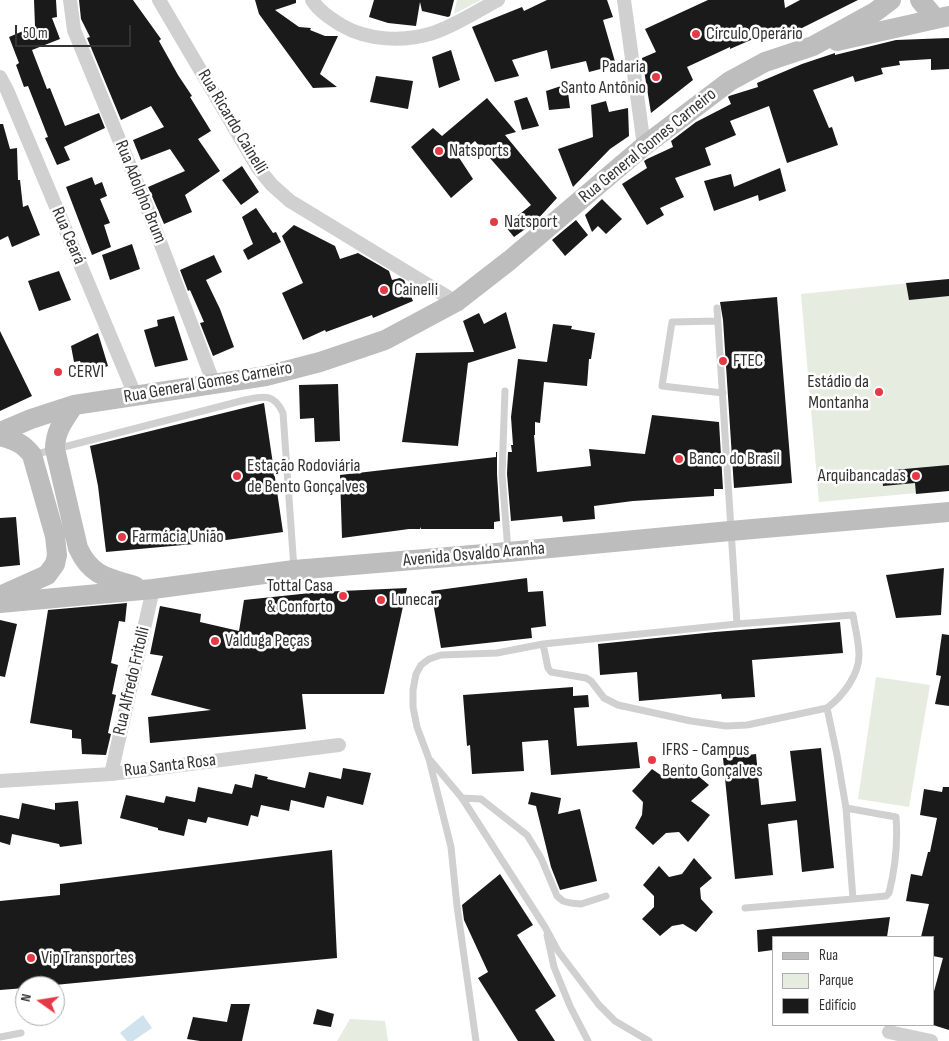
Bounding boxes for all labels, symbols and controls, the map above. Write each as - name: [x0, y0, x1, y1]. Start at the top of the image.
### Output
- scale bar: [18, 15, 134, 47]
- place label: Círculo Operário: [706, 23, 803, 45]
- text: 50 m: [23, 24, 48, 43]
- marker: Círculo Operário: [690, 28, 702, 40]
- place label: Padaria Santo Antônio: [561, 56, 646, 98]
- street label: Rua Ricardo Cainelli: [192, 66, 272, 178]
- marker: Padaria Santo Antônio: [650, 71, 662, 83]
- street label: Rua General Gomes Carneiro: [575, 84, 721, 208]
- street label: Rua Adolpho Brum: [110, 137, 170, 247]
- place label: Natsports: [449, 140, 509, 162]
- marker: Natsports: [433, 145, 445, 157]
- street label: Rua Ceará: [46, 204, 90, 268]
- place label: Natsport: [504, 211, 558, 233]
- marker: Natsport: [488, 216, 500, 228]
- place label: Cainelli: [394, 279, 438, 301]
- marker: Cainelli: [378, 284, 390, 296]
- place label: FTEC: [733, 350, 763, 372]
- marker: FTEC: [717, 355, 729, 367]
- street label: Rua General Gomes Carneiro: [122, 358, 294, 408]
- place label: CERVI: [68, 361, 104, 383]
- marker: CERVI: [52, 366, 64, 378]
- place label: Estádio da Montanha: [807, 371, 869, 414]
- marker: Estádio da Montanha: [873, 386, 885, 398]
- place label: Banco do Brasil: [689, 448, 780, 470]
- marker: Banco do Brasil: [673, 453, 685, 465]
- place label: Estação Rodoviária de Bento Gonçalves: [247, 455, 365, 498]
- place label: Arquibancadas: [818, 465, 906, 487]
- marker: Estação Rodoviária de Bento Gonçalves: [231, 470, 243, 482]
- marker: Arquibancadas: [910, 470, 922, 482]
- place label: Farmácia União: [132, 526, 224, 548]
- marker: Farmácia União: [116, 531, 128, 543]
- street label: Avenida Osvaldo Aranha: [402, 538, 546, 572]
- place label: Tottal Casa & Conforto: [267, 575, 333, 618]
- place label: Lunecar: [391, 589, 439, 611]
- marker: Tottal Casa & Conforto: [337, 590, 349, 602]
- marker: Lunecar: [375, 594, 387, 606]
- street label: Rua Alfredo Fritolli: [109, 625, 155, 737]
- place label: Valduga Peças: [225, 630, 310, 652]
- marker: Valduga Peças: [209, 635, 221, 647]
- place label: IFRS - Campus Bento Gonçalves: [662, 739, 763, 782]
- street label: Rua Santa Rosa: [123, 750, 217, 782]
- marker: IFRS - Campus Bento Gonçalves: [646, 754, 658, 766]
- legend: [772, 936, 934, 1026]
- text: Rua: [819, 946, 838, 965]
- place label: Vip Transportes: [41, 947, 134, 969]
- marker: Vip Transportes: [25, 952, 37, 964]
- text: Parque: [819, 971, 854, 990]
- north arrow: [15, 976, 65, 1026]
- text: N: [17, 992, 35, 1003]
- text: Edifício: [819, 996, 856, 1015]

